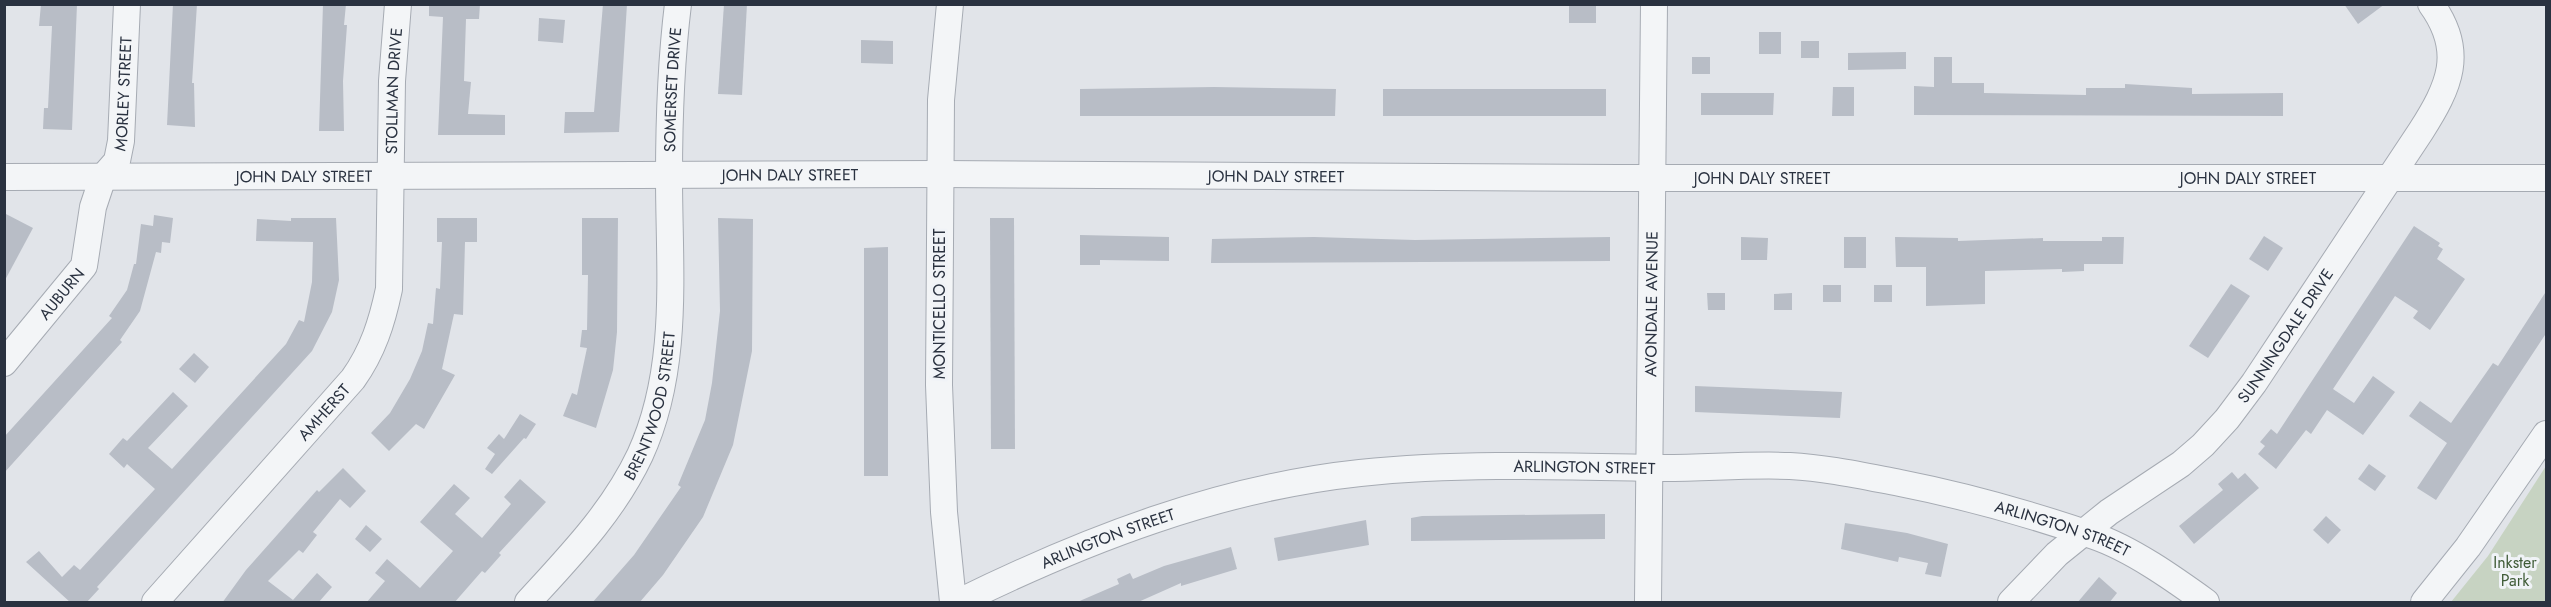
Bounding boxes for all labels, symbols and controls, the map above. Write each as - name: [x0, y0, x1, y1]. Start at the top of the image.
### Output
- street label: SOMERSET DRIVE: [658, 26, 687, 152]
- street label: STOLLMAN DRIVE: [379, 27, 408, 154]
- street label: MORLEY STREET: [108, 35, 137, 153]
- street label: JOHN DALY STREET: [720, 163, 859, 186]
- street label: JOHN DALY STREET: [234, 164, 373, 188]
- street label: JOHN DALY STREET: [1206, 164, 1345, 188]
- street label: JOHN DALY STREET: [1692, 167, 1831, 190]
- street label: JOHN DALY STREET: [2178, 167, 2317, 190]
- street label: MONTICELLO STREET: [928, 228, 951, 379]
- street label: AVONDALE AVENUE: [1639, 231, 1663, 377]
- street label: AUBURN: [33, 263, 90, 324]
- street label: SUNNINGDALE DRIVE: [2232, 264, 2338, 407]
- street label: BRENTWOOD STREET: [618, 330, 680, 484]
- street label: AMHERST: [292, 378, 356, 445]
- street label: ARLINGTON STREET: [1513, 454, 1656, 480]
- street label: ARLINGTON STREET: [1992, 494, 2135, 562]
- street label: ARLINGTON STREET: [1037, 502, 1178, 574]
- park label: Inkster Park: [2493, 551, 2537, 592]

